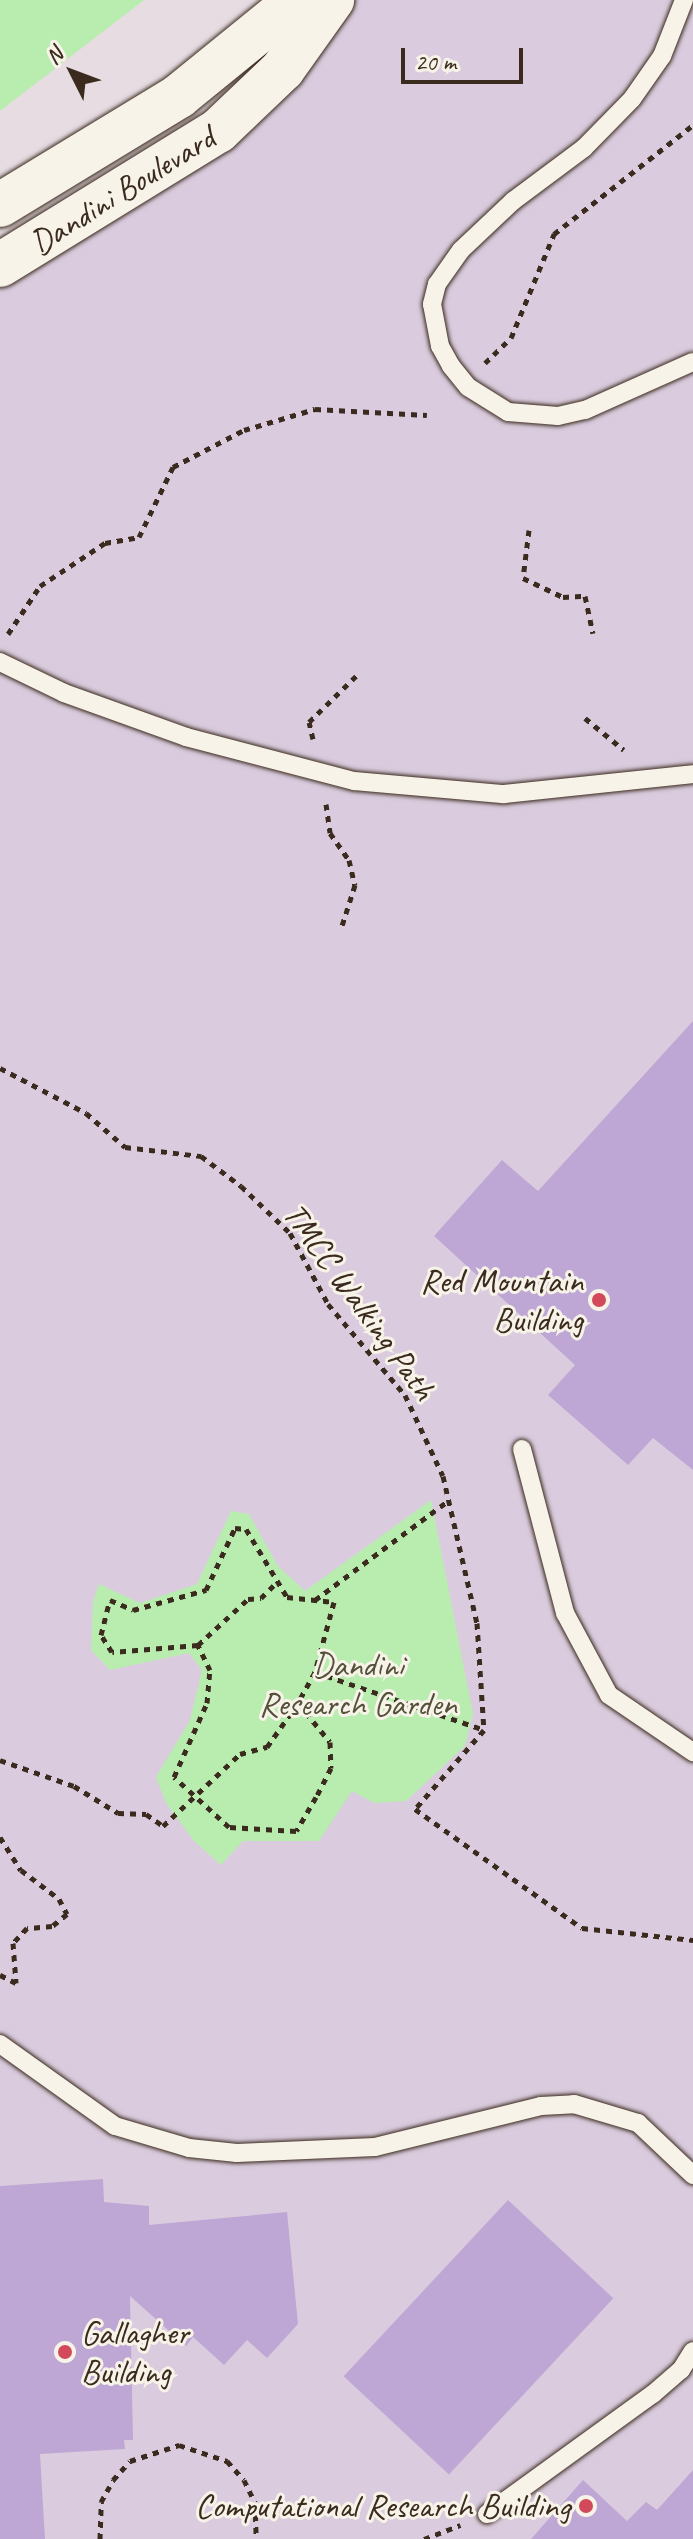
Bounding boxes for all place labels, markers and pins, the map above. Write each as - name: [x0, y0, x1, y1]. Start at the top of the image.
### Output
- place label: Red Mountain Building: [421, 1260, 583, 1340]
- marker: Red Mountain Building: [590, 1291, 608, 1309]
- place label: Gallagher Building: [81, 2312, 189, 2392]
- marker: Gallagher Building: [56, 2343, 74, 2361]
- place label: Computational Research Building: [195, 2486, 570, 2526]
- marker: Computational Research Building: [577, 2497, 595, 2515]

